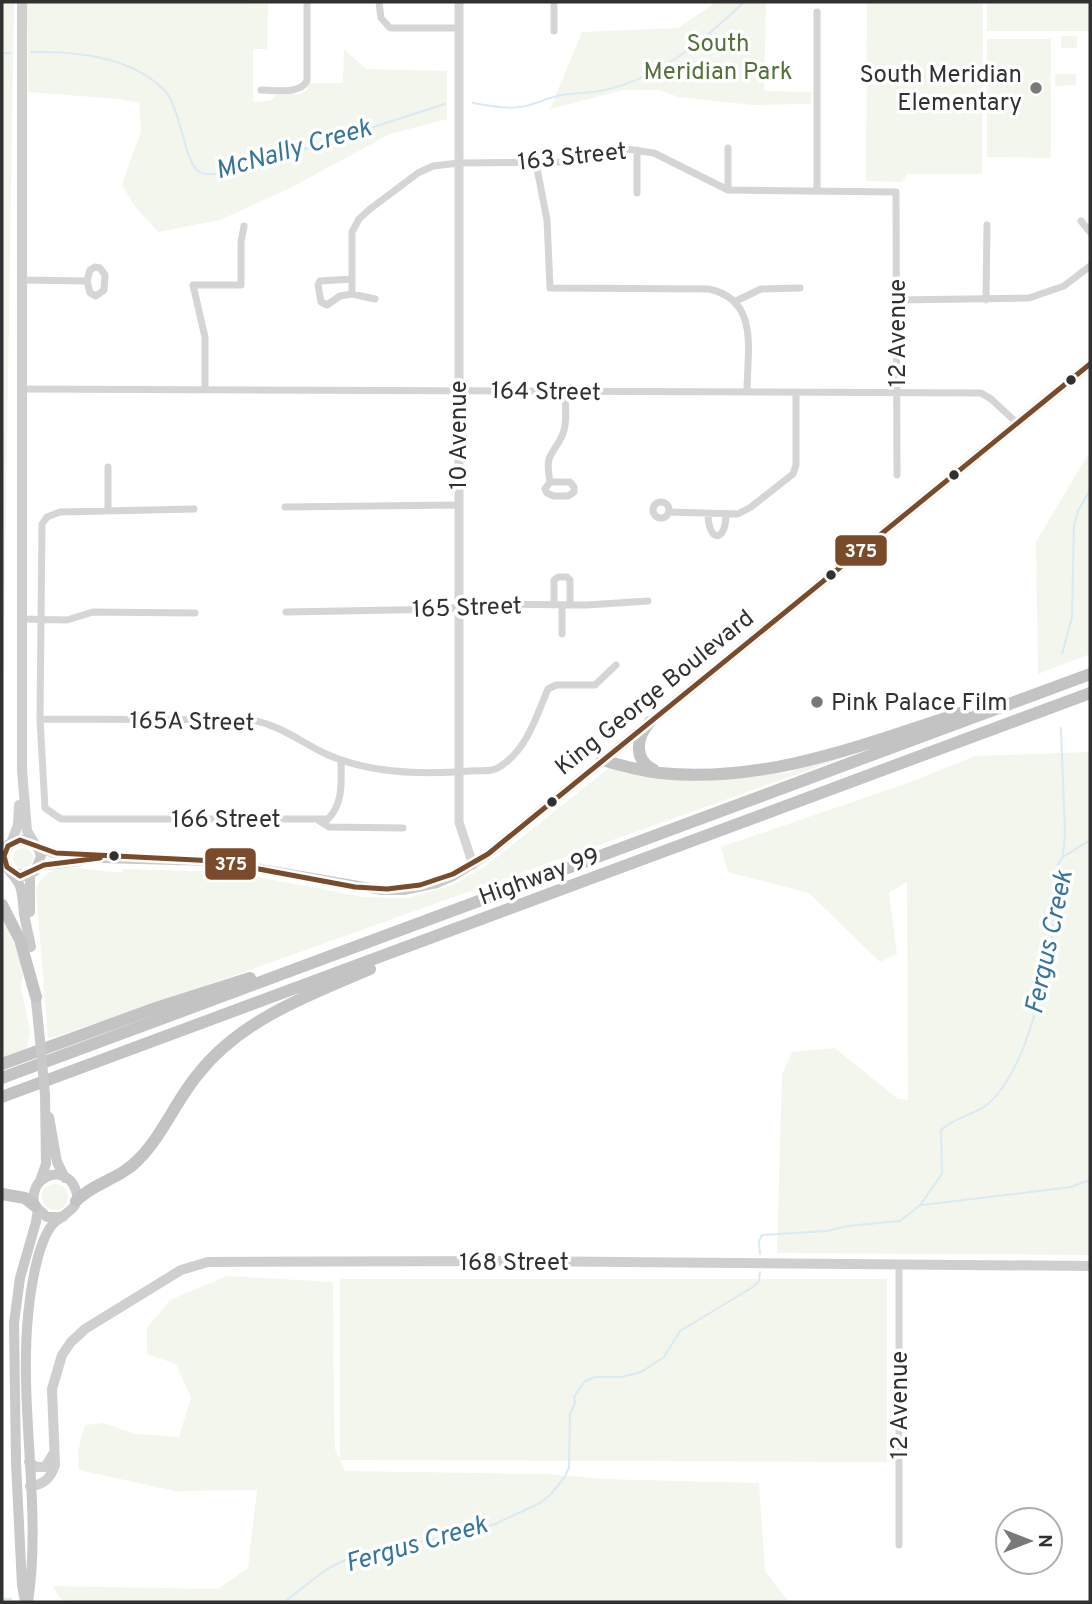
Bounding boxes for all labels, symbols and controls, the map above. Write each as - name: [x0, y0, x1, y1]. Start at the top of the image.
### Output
- park label: South Meridian Park: [643, 30, 793, 88]
- place label: South Meridian Elementary: [860, 61, 1022, 119]
- marker: South Meridian Elementary: [1028, 80, 1044, 96]
- water label: McNally Creek: [212, 112, 376, 188]
- street label: 163 Street: [516, 137, 628, 179]
- street label: 12 Avenue: [884, 279, 914, 387]
- unlabelled marker: [1064, 373, 1078, 387]
- street label: 164 Street: [491, 377, 601, 409]
- street label: 10 Avenue: [445, 380, 475, 490]
- unlabelled marker: [947, 468, 961, 482]
- line badge: 375: [834, 534, 888, 567]
- text: 375: [845, 540, 877, 564]
- unlabelled marker: [824, 568, 838, 582]
- street label: 165 Street: [412, 592, 523, 626]
- street label: King George Boulevard: [550, 604, 761, 783]
- place label: Pink Palace Film: [831, 689, 1008, 719]
- marker: Pink Palace Film: [809, 694, 825, 710]
- street label: 165A Street: [129, 707, 255, 739]
- unlabelled marker: [545, 795, 559, 809]
- street label: 166 Street: [171, 806, 281, 836]
- street label: Highway 99: [475, 842, 604, 914]
- line badge: 375: [204, 847, 257, 881]
- unlabelled marker: [107, 849, 121, 863]
- text: 375: [215, 853, 247, 877]
- water label: Fergus Creek: [1019, 867, 1082, 1017]
- street label: 168 Street: [459, 1249, 569, 1279]
- street label: 12 Avenue: [886, 1351, 916, 1459]
- north arrow: [994, 1506, 1064, 1576]
- water label: Fergus Creek: [342, 1509, 492, 1581]
- text: N: [1032, 1534, 1056, 1548]

